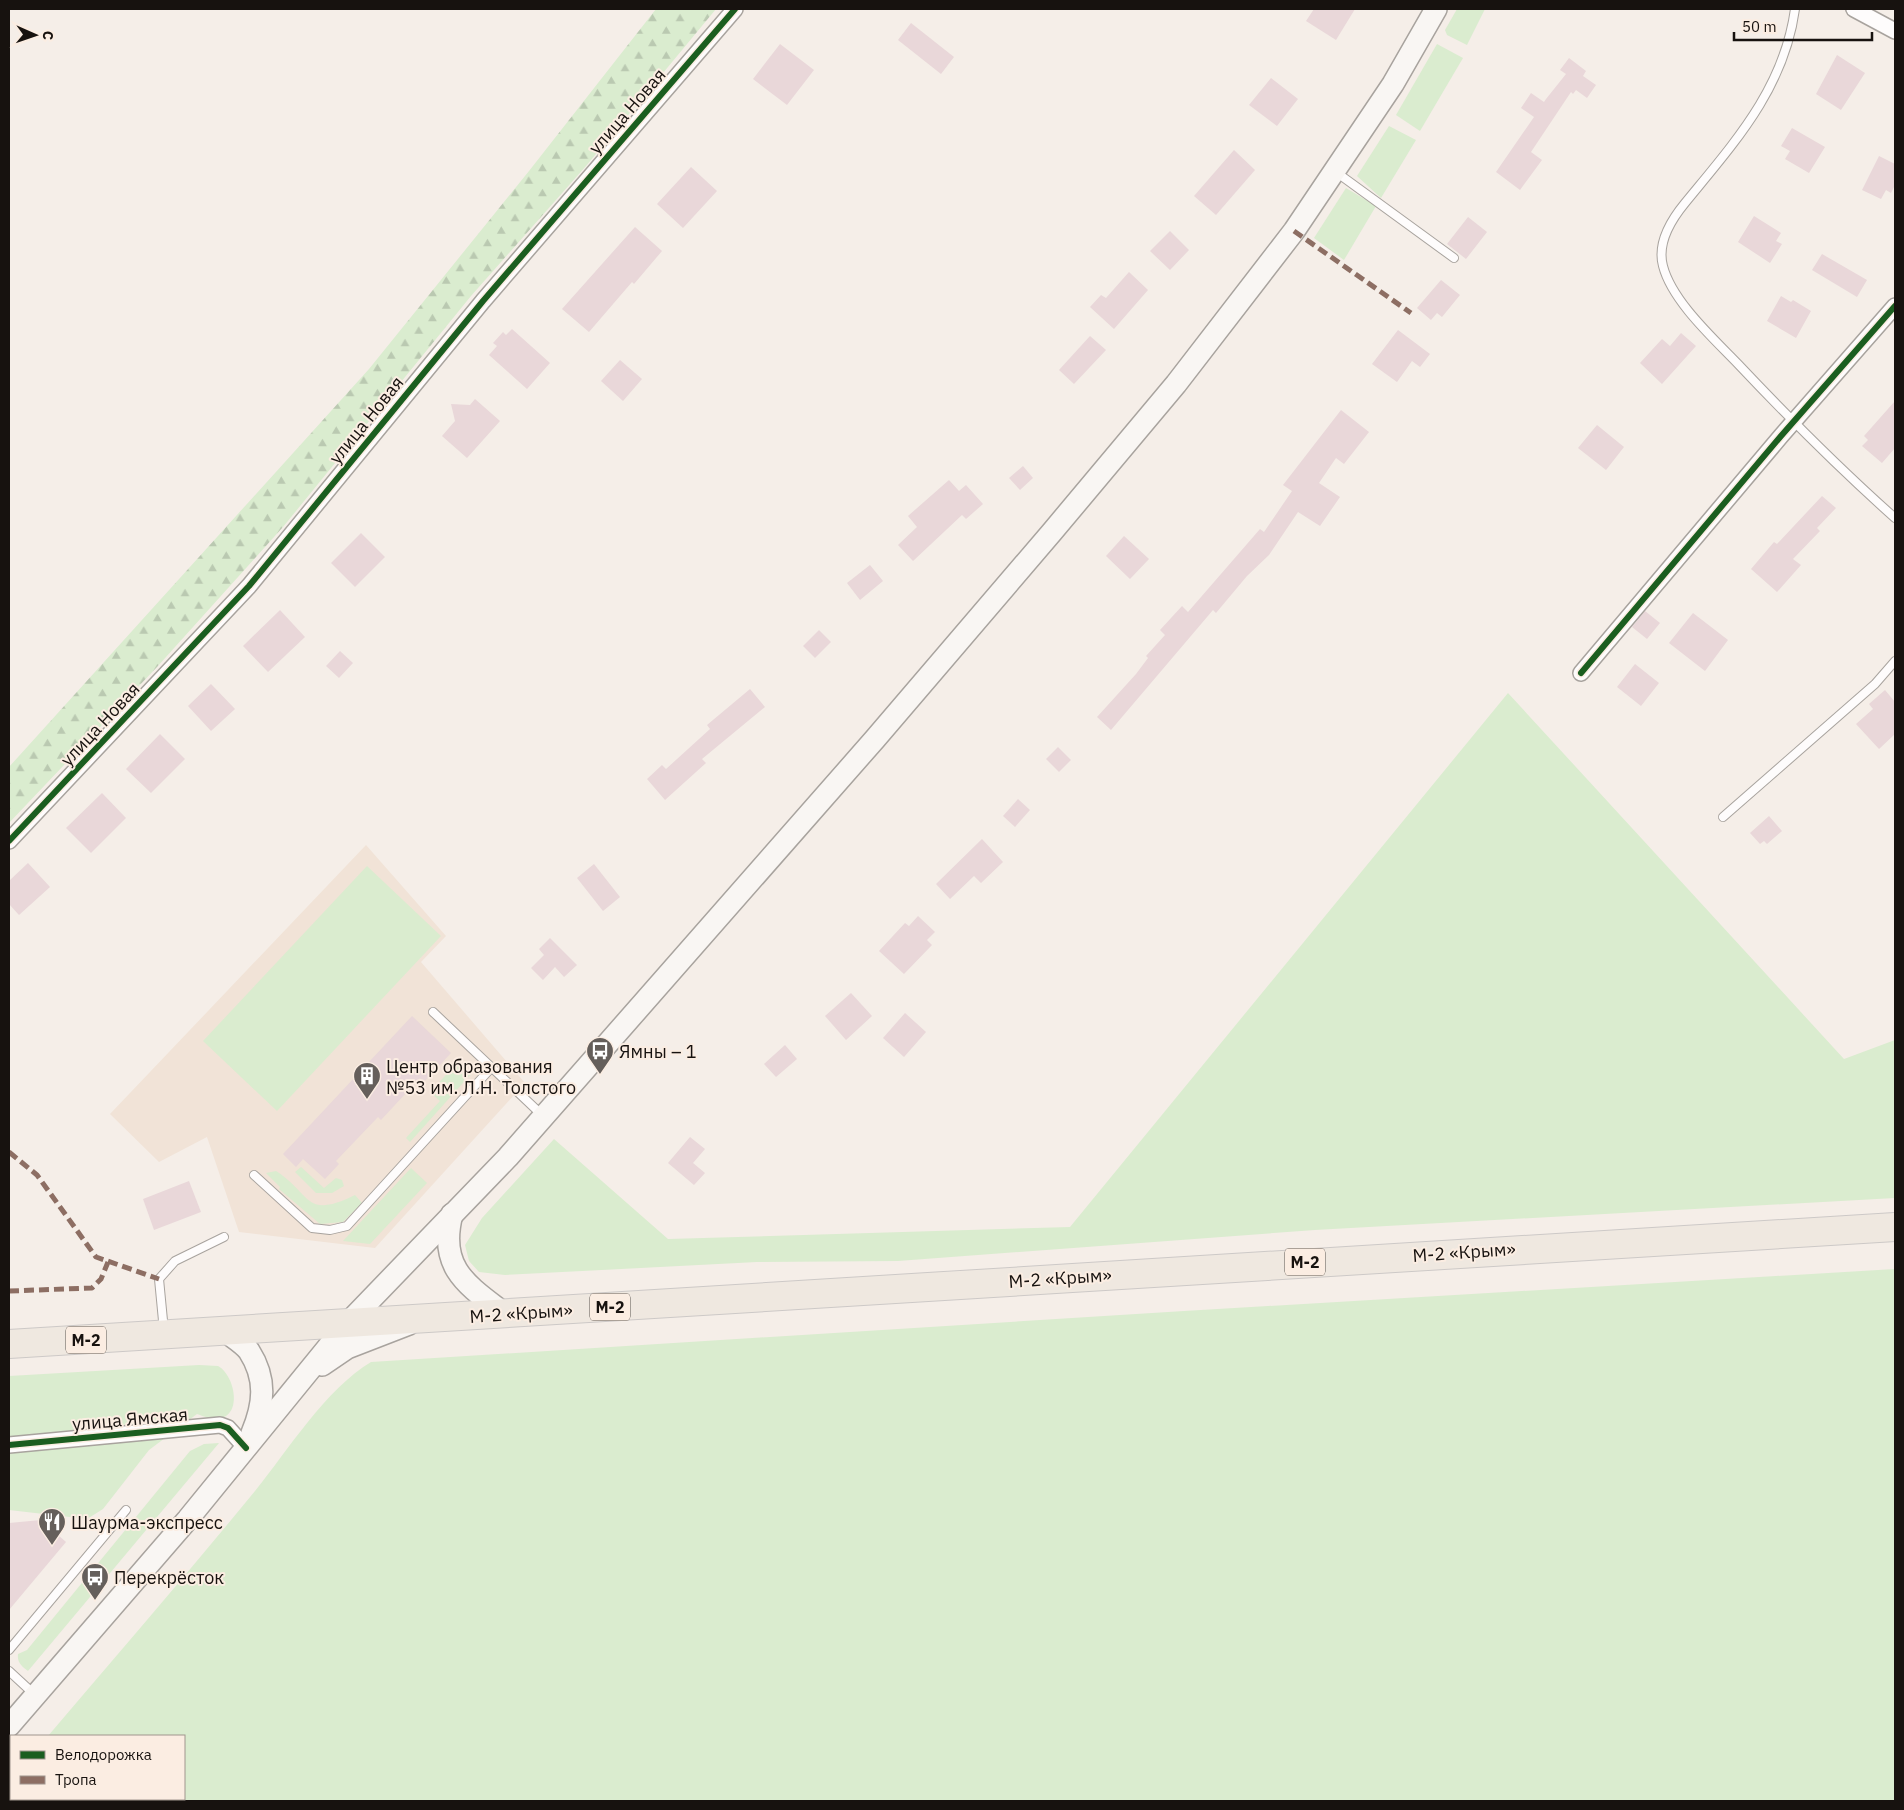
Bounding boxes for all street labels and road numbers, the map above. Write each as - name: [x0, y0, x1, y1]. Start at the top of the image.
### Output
- street label: улица Новая: [584, 63, 670, 159]
- street label: улица Новая: [324, 372, 408, 468]
- street label: улица Новая: [55, 677, 145, 771]
- street label: М-2 «Крым»: [1412, 1237, 1516, 1267]
- road number: М-2: [1285, 1248, 1325, 1276]
- street label: М-2 «Крым»: [1008, 1263, 1112, 1293]
- road number: М-2: [590, 1294, 630, 1320]
- street label: М-2 «Крым»: [469, 1298, 573, 1328]
- road number: М-2: [66, 1326, 106, 1354]
- street label: улица Ямская: [71, 1402, 189, 1436]

